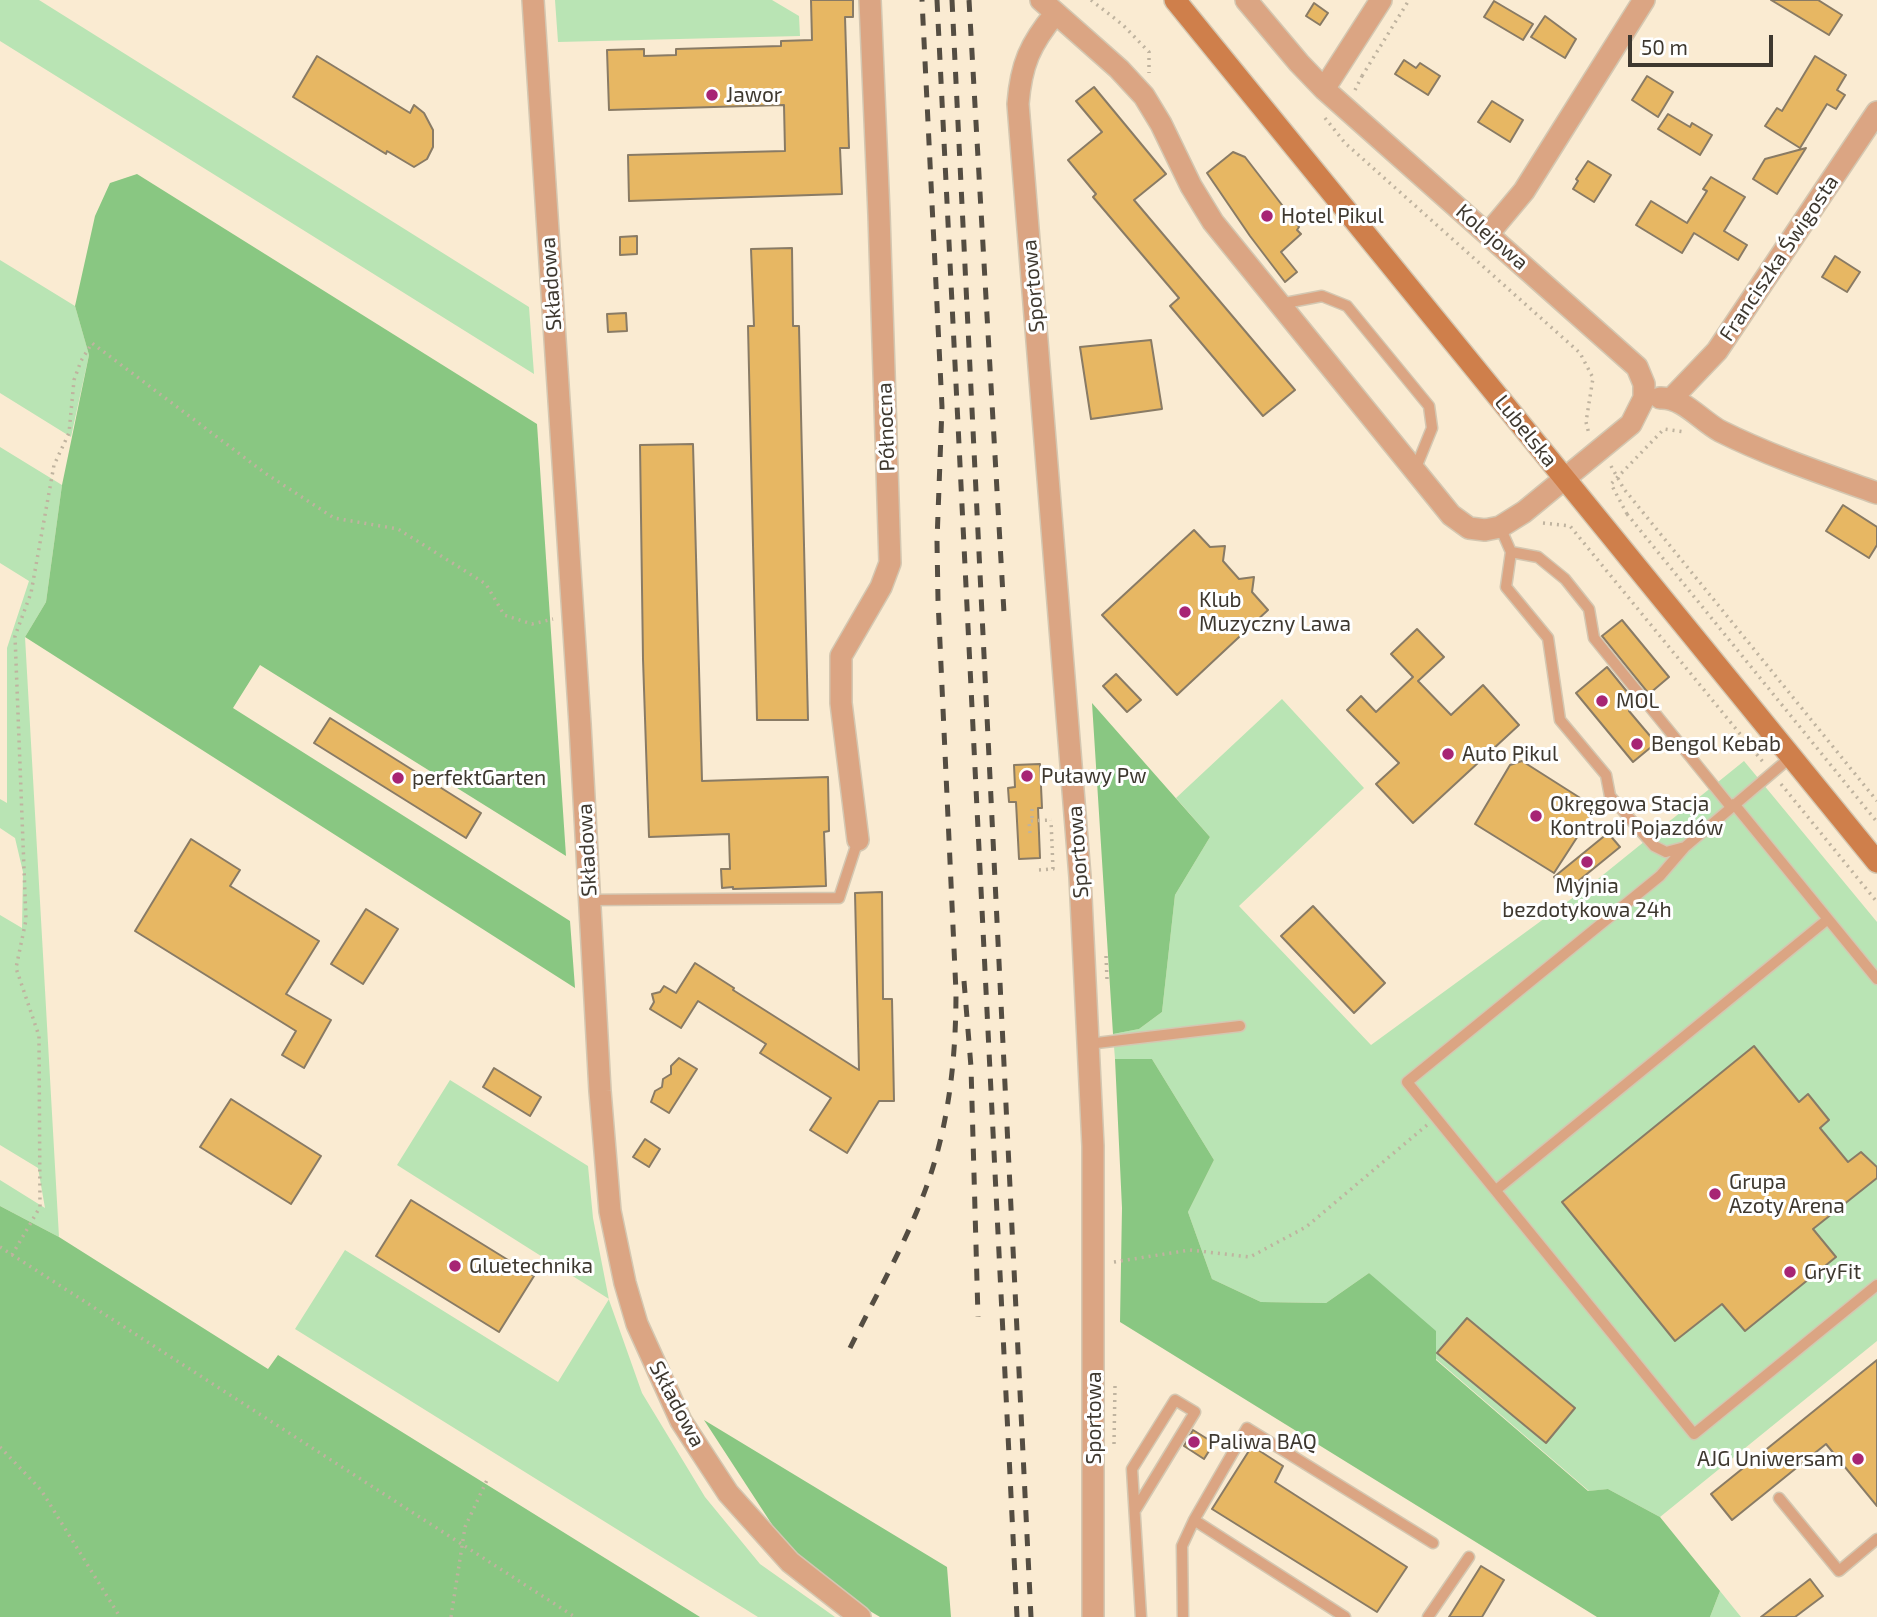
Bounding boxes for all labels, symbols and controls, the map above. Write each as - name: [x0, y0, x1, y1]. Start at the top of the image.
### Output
- scale bar: [1632, 21, 1777, 65]
- text: 50 m: [1641, 34, 1688, 59]
- place label: Jawor: [726, 82, 782, 108]
- marker: Jawor: [704, 87, 720, 103]
- street label: Franciszka Świgosta: [1714, 170, 1844, 346]
- street label: Kolejowa: [1451, 199, 1533, 275]
- place label: Hotel Pikul: [1281, 203, 1384, 229]
- marker: Hotel Pikul: [1259, 208, 1275, 224]
- street label: Składowa: [535, 236, 567, 332]
- street label: Sportowa: [1016, 239, 1050, 333]
- street label: Północna: [872, 382, 900, 472]
- street label: Lubelska: [1489, 390, 1563, 472]
- place label: Klub Muzyczny Lawa: [1199, 587, 1351, 637]
- marker: Klub Muzyczny Lawa: [1177, 604, 1193, 620]
- place label: MOL: [1616, 688, 1659, 714]
- marker: MOL: [1594, 693, 1610, 709]
- place label: Bengol Kebab: [1651, 731, 1781, 757]
- marker: Bengol Kebab: [1629, 736, 1645, 752]
- place label: Auto Pikul: [1462, 741, 1558, 767]
- marker: Auto Pikul: [1440, 746, 1456, 762]
- place label: Puławy Pw: [1041, 763, 1147, 789]
- place label: perfektGarten: [412, 765, 546, 791]
- marker: Puławy Pw: [1019, 768, 1035, 784]
- marker: perfektGarten: [390, 770, 406, 786]
- place label: Okręgowa Stacja Kontroli Pojazdów: [1550, 791, 1723, 841]
- street label: Składowa: [572, 803, 602, 897]
- street label: Sportowa: [1062, 805, 1094, 899]
- marker: Okręgowa Stacja Kontroli Pojazdów: [1528, 808, 1544, 824]
- marker: Myjnia bezdotykowa 24h: [1579, 854, 1595, 870]
- place label: Myjnia bezdotykowa 24h: [1502, 873, 1672, 923]
- place label: Grupa Azoty Arena: [1729, 1169, 1845, 1219]
- marker: Grupa Azoty Arena: [1707, 1186, 1723, 1202]
- place label: Gluetechnika: [469, 1253, 593, 1279]
- marker: Gluetechnika: [447, 1258, 463, 1274]
- place label: GryFit: [1804, 1259, 1861, 1285]
- marker: GryFit: [1782, 1264, 1798, 1280]
- street label: Składowa: [644, 1357, 710, 1451]
- street label: Sportowa: [1081, 1372, 1107, 1464]
- place label: Paliwa BAQ: [1208, 1429, 1317, 1455]
- marker: Paliwa BAQ: [1186, 1434, 1202, 1450]
- place label: AJG Uniwersam: [1697, 1446, 1844, 1472]
- marker: AJG Uniwersam: [1850, 1451, 1866, 1467]

